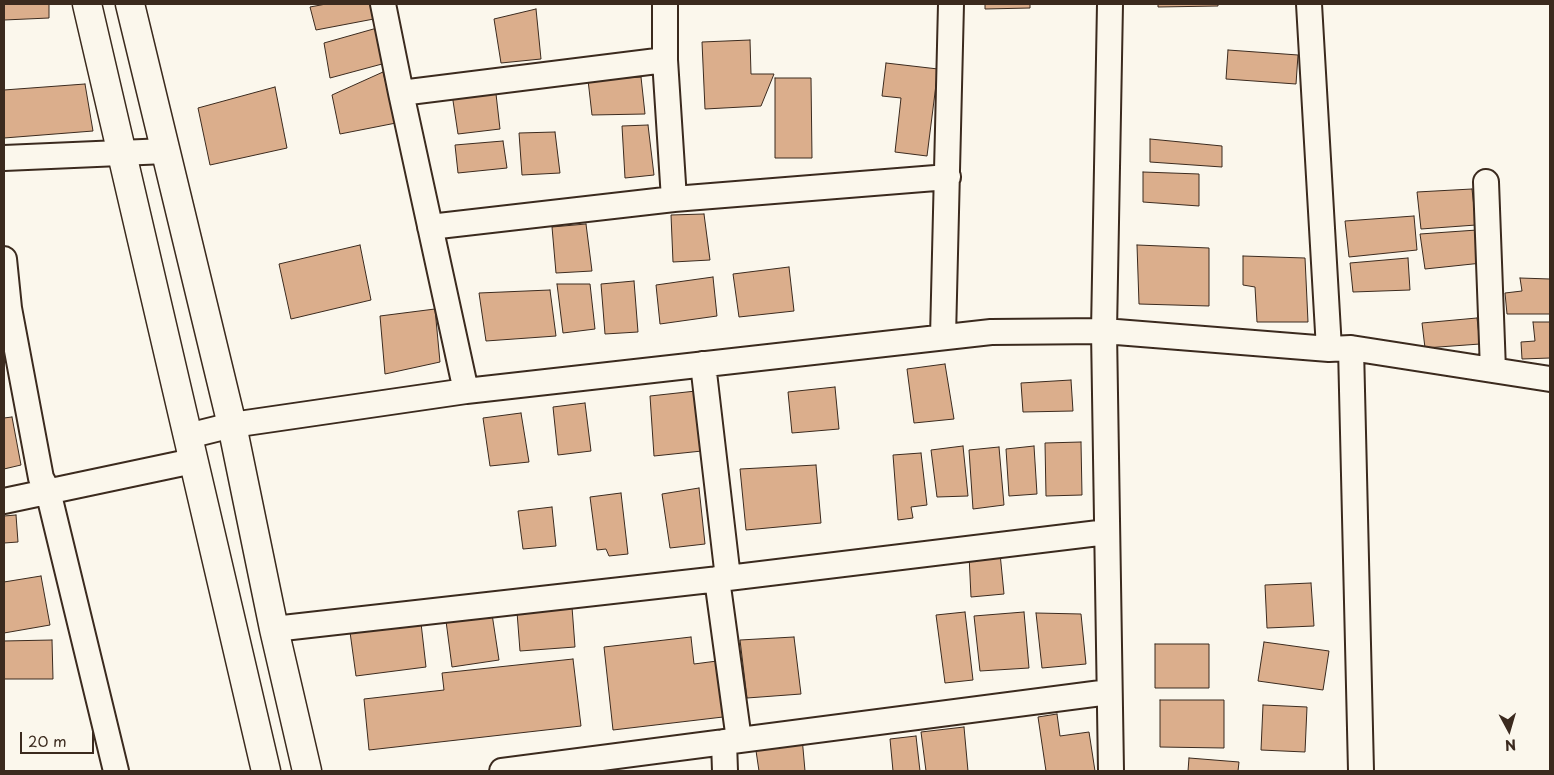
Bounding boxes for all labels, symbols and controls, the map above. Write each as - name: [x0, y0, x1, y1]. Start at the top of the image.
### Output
- north arrow: [1484, 705, 1534, 755]
- scale bar: [22, 722, 96, 754]
- text: 20 m: [28, 729, 67, 752]
- text: N: [1504, 734, 1517, 756]

